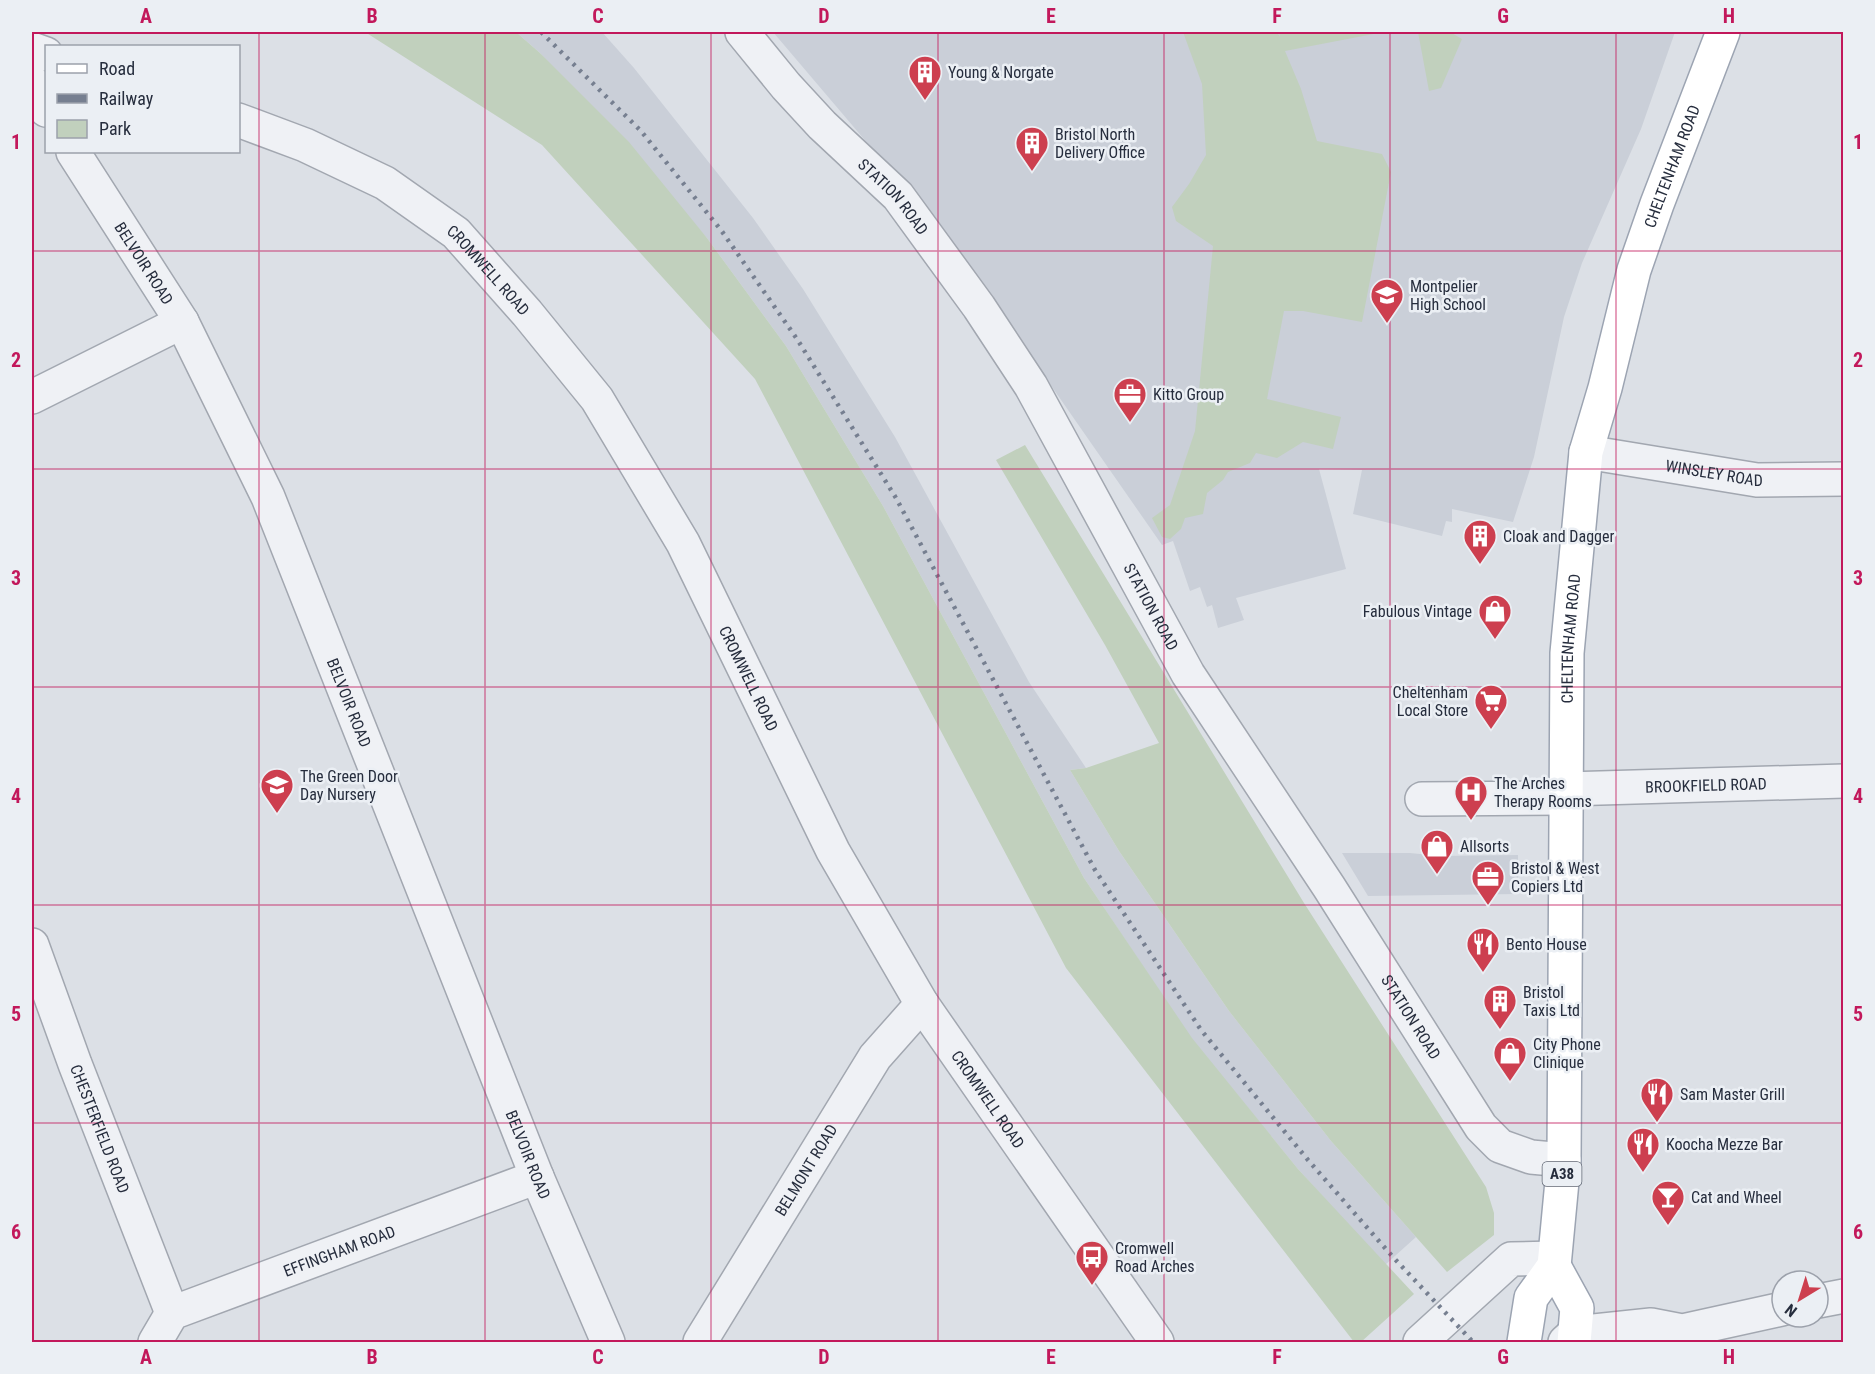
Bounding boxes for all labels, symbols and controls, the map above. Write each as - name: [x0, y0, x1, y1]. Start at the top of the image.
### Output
- text: A: [140, 4, 152, 28]
- text: B: [366, 4, 378, 28]
- text: C: [592, 4, 604, 28]
- text: D: [818, 4, 830, 28]
- text: E: [1046, 4, 1056, 28]
- text: F: [1272, 4, 1282, 28]
- text: G: [1497, 4, 1509, 28]
- text: H: [1723, 4, 1735, 28]
- legend: [45, 45, 240, 153]
- building icon: Young & Norgate: [907, 54, 943, 101]
- text: Road: [99, 58, 135, 79]
- place label: Young & Norgate: [948, 63, 1054, 82]
- text: Railway: [99, 88, 154, 109]
- street label: CHELTENHAM ROAD: [1640, 102, 1704, 230]
- text: Park: [99, 118, 131, 139]
- building icon: Bristol North Delivery Office: [1014, 125, 1050, 172]
- place label: Bristol North Delivery Office: [1055, 125, 1145, 162]
- text: 1: [11, 130, 21, 154]
- text: 1: [1853, 130, 1863, 154]
- street label: STATION ROAD: [854, 155, 932, 239]
- street label: BELVOIR ROAD: [110, 219, 177, 308]
- street label: CROMWELL ROAD: [444, 221, 533, 319]
- school or university icon: Montpelier High School: [1369, 277, 1405, 324]
- place label: Montpelier High School: [1410, 277, 1486, 314]
- text: 2: [11, 348, 21, 372]
- text: 2: [1853, 348, 1863, 372]
- office icon: Kitto Group: [1112, 376, 1148, 423]
- place label: Kitto Group: [1153, 385, 1224, 404]
- street label: WINSLEY ROAD: [1664, 456, 1763, 490]
- building icon: Cloak and Dagger: [1462, 518, 1498, 565]
- place label: Cloak and Dagger: [1503, 527, 1614, 546]
- street label: STATION ROAD: [1119, 560, 1182, 654]
- text: 3: [11, 566, 21, 590]
- text: 3: [1853, 566, 1863, 590]
- street label: CHELTENHAM ROAD: [1558, 573, 1584, 704]
- shop icon: Fabulous Vintage: [1477, 593, 1513, 640]
- place label: Fabulous Vintage: [1363, 602, 1472, 621]
- street label: CROMWELL ROAD: [715, 623, 782, 734]
- street label: BELVOIR ROAD: [323, 656, 375, 750]
- place label: Cheltenham Local Store: [1393, 683, 1468, 720]
- supermarket icon: Cheltenham Local Store: [1473, 683, 1509, 730]
- school or university icon: The Green Door Day Nursery: [259, 767, 295, 814]
- place label: The Green Door Day Nursery: [300, 767, 398, 804]
- hospital icon: The Arches Therapy Rooms: [1453, 774, 1489, 821]
- place label: The Arches Therapy Rooms: [1494, 774, 1592, 811]
- street label: BROOKFIELD ROAD: [1645, 774, 1767, 797]
- text: 4: [11, 784, 21, 808]
- text: 4: [1853, 784, 1863, 808]
- shop icon: Allsorts: [1419, 828, 1455, 875]
- place label: Allsorts: [1460, 837, 1509, 856]
- office icon: Bristol & West Copiers Ltd: [1470, 859, 1506, 906]
- place label: Bristol & West Copiers Ltd: [1511, 859, 1600, 896]
- restaurant icon: Bento House: [1465, 926, 1501, 973]
- place label: Bento House: [1506, 935, 1587, 954]
- street label: STATION ROAD: [1377, 972, 1445, 1063]
- building icon: Bristol Taxis Ltd: [1482, 983, 1518, 1030]
- place label: Bristol Taxis Ltd: [1523, 983, 1580, 1020]
- text: 5: [11, 1002, 21, 1026]
- text: 5: [1853, 1002, 1863, 1026]
- shop icon: City Phone Clinique: [1492, 1035, 1528, 1082]
- place label: City Phone Clinique: [1533, 1035, 1601, 1072]
- street label: CROMWELL ROAD: [947, 1047, 1028, 1152]
- street label: CHESTERFIELD ROAD: [66, 1062, 133, 1196]
- restaurant icon: Sam Master Grill: [1639, 1076, 1675, 1123]
- place label: Sam Master Grill: [1680, 1085, 1785, 1104]
- street label: BELVOIR ROAD: [502, 1108, 554, 1202]
- street label: BELMONT ROAD: [771, 1121, 841, 1219]
- restaurant icon: Koocha Mezze Bar: [1625, 1126, 1661, 1173]
- place label: Koocha Mezze Bar: [1666, 1135, 1783, 1154]
- road number: A38: [1542, 1162, 1582, 1186]
- bar icon: Cat and Wheel: [1650, 1179, 1686, 1226]
- place label: Cat and Wheel: [1691, 1188, 1782, 1207]
- text: 6: [11, 1220, 21, 1244]
- text: 6: [1853, 1220, 1863, 1244]
- street label: EFFINGHAM ROAD: [281, 1222, 398, 1281]
- bus stop icon: Cromwell Road Arches: [1074, 1239, 1110, 1286]
- place label: Cromwell Road Arches: [1115, 1239, 1195, 1276]
- north arrow: [1770, 1269, 1830, 1329]
- text: N: [1781, 1300, 1801, 1321]
- text: A: [140, 1345, 152, 1369]
- text: B: [366, 1345, 378, 1369]
- text: C: [592, 1345, 604, 1369]
- text: D: [818, 1345, 830, 1369]
- text: E: [1046, 1345, 1056, 1369]
- text: F: [1272, 1345, 1282, 1369]
- text: G: [1497, 1345, 1509, 1369]
- text: H: [1723, 1345, 1735, 1369]

